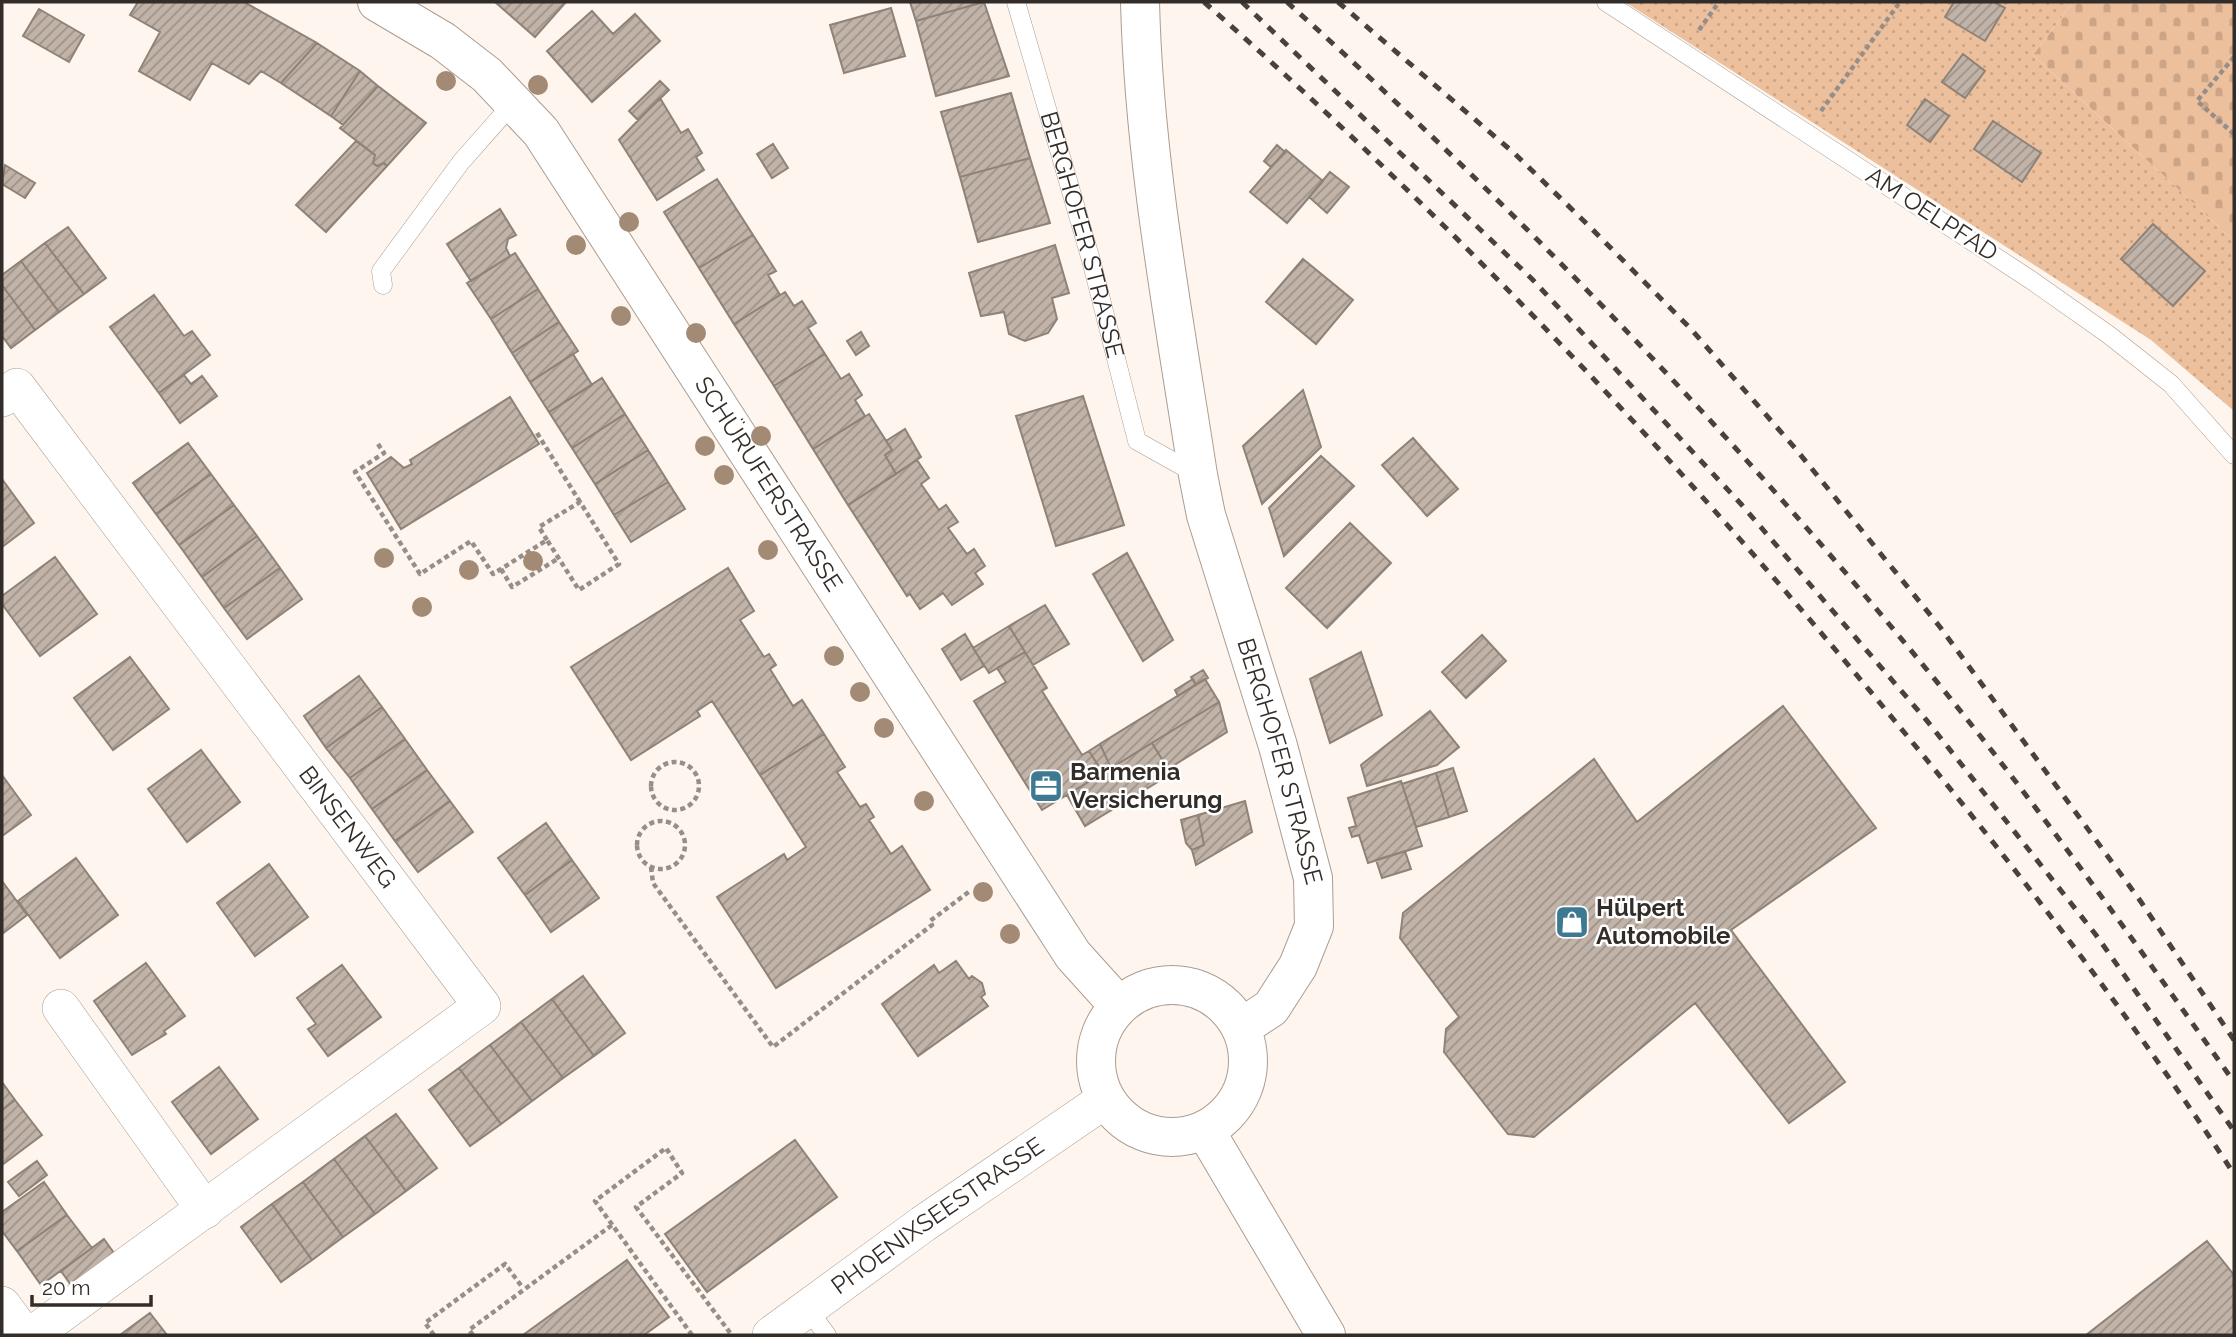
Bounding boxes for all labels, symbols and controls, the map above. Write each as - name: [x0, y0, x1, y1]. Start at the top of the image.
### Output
- street label: BERGHOFER STRASSE: [1035, 108, 1130, 361]
- street label: AM OELPFAD: [1861, 160, 2003, 267]
- street label: SCHÜRUFERSTRASSE: [689, 371, 849, 597]
- street label: BERGHOFER STRASSE: [1231, 635, 1329, 887]
- place label: Barmenia Versicherung: [1070, 757, 1222, 814]
- street label: BINSENWEG: [293, 760, 403, 893]
- office icon: Barmenia Versicherung: [1027, 767, 1065, 805]
- place label: Hülpert Automobile: [1596, 893, 1731, 950]
- shop icon: Hülpert Automobile: [1553, 903, 1591, 941]
- street label: PHOENIXSEESTRASSE: [825, 1131, 1049, 1300]
- scale bar: [32, 1264, 150, 1308]
- text: 20 m: [42, 1275, 90, 1300]

